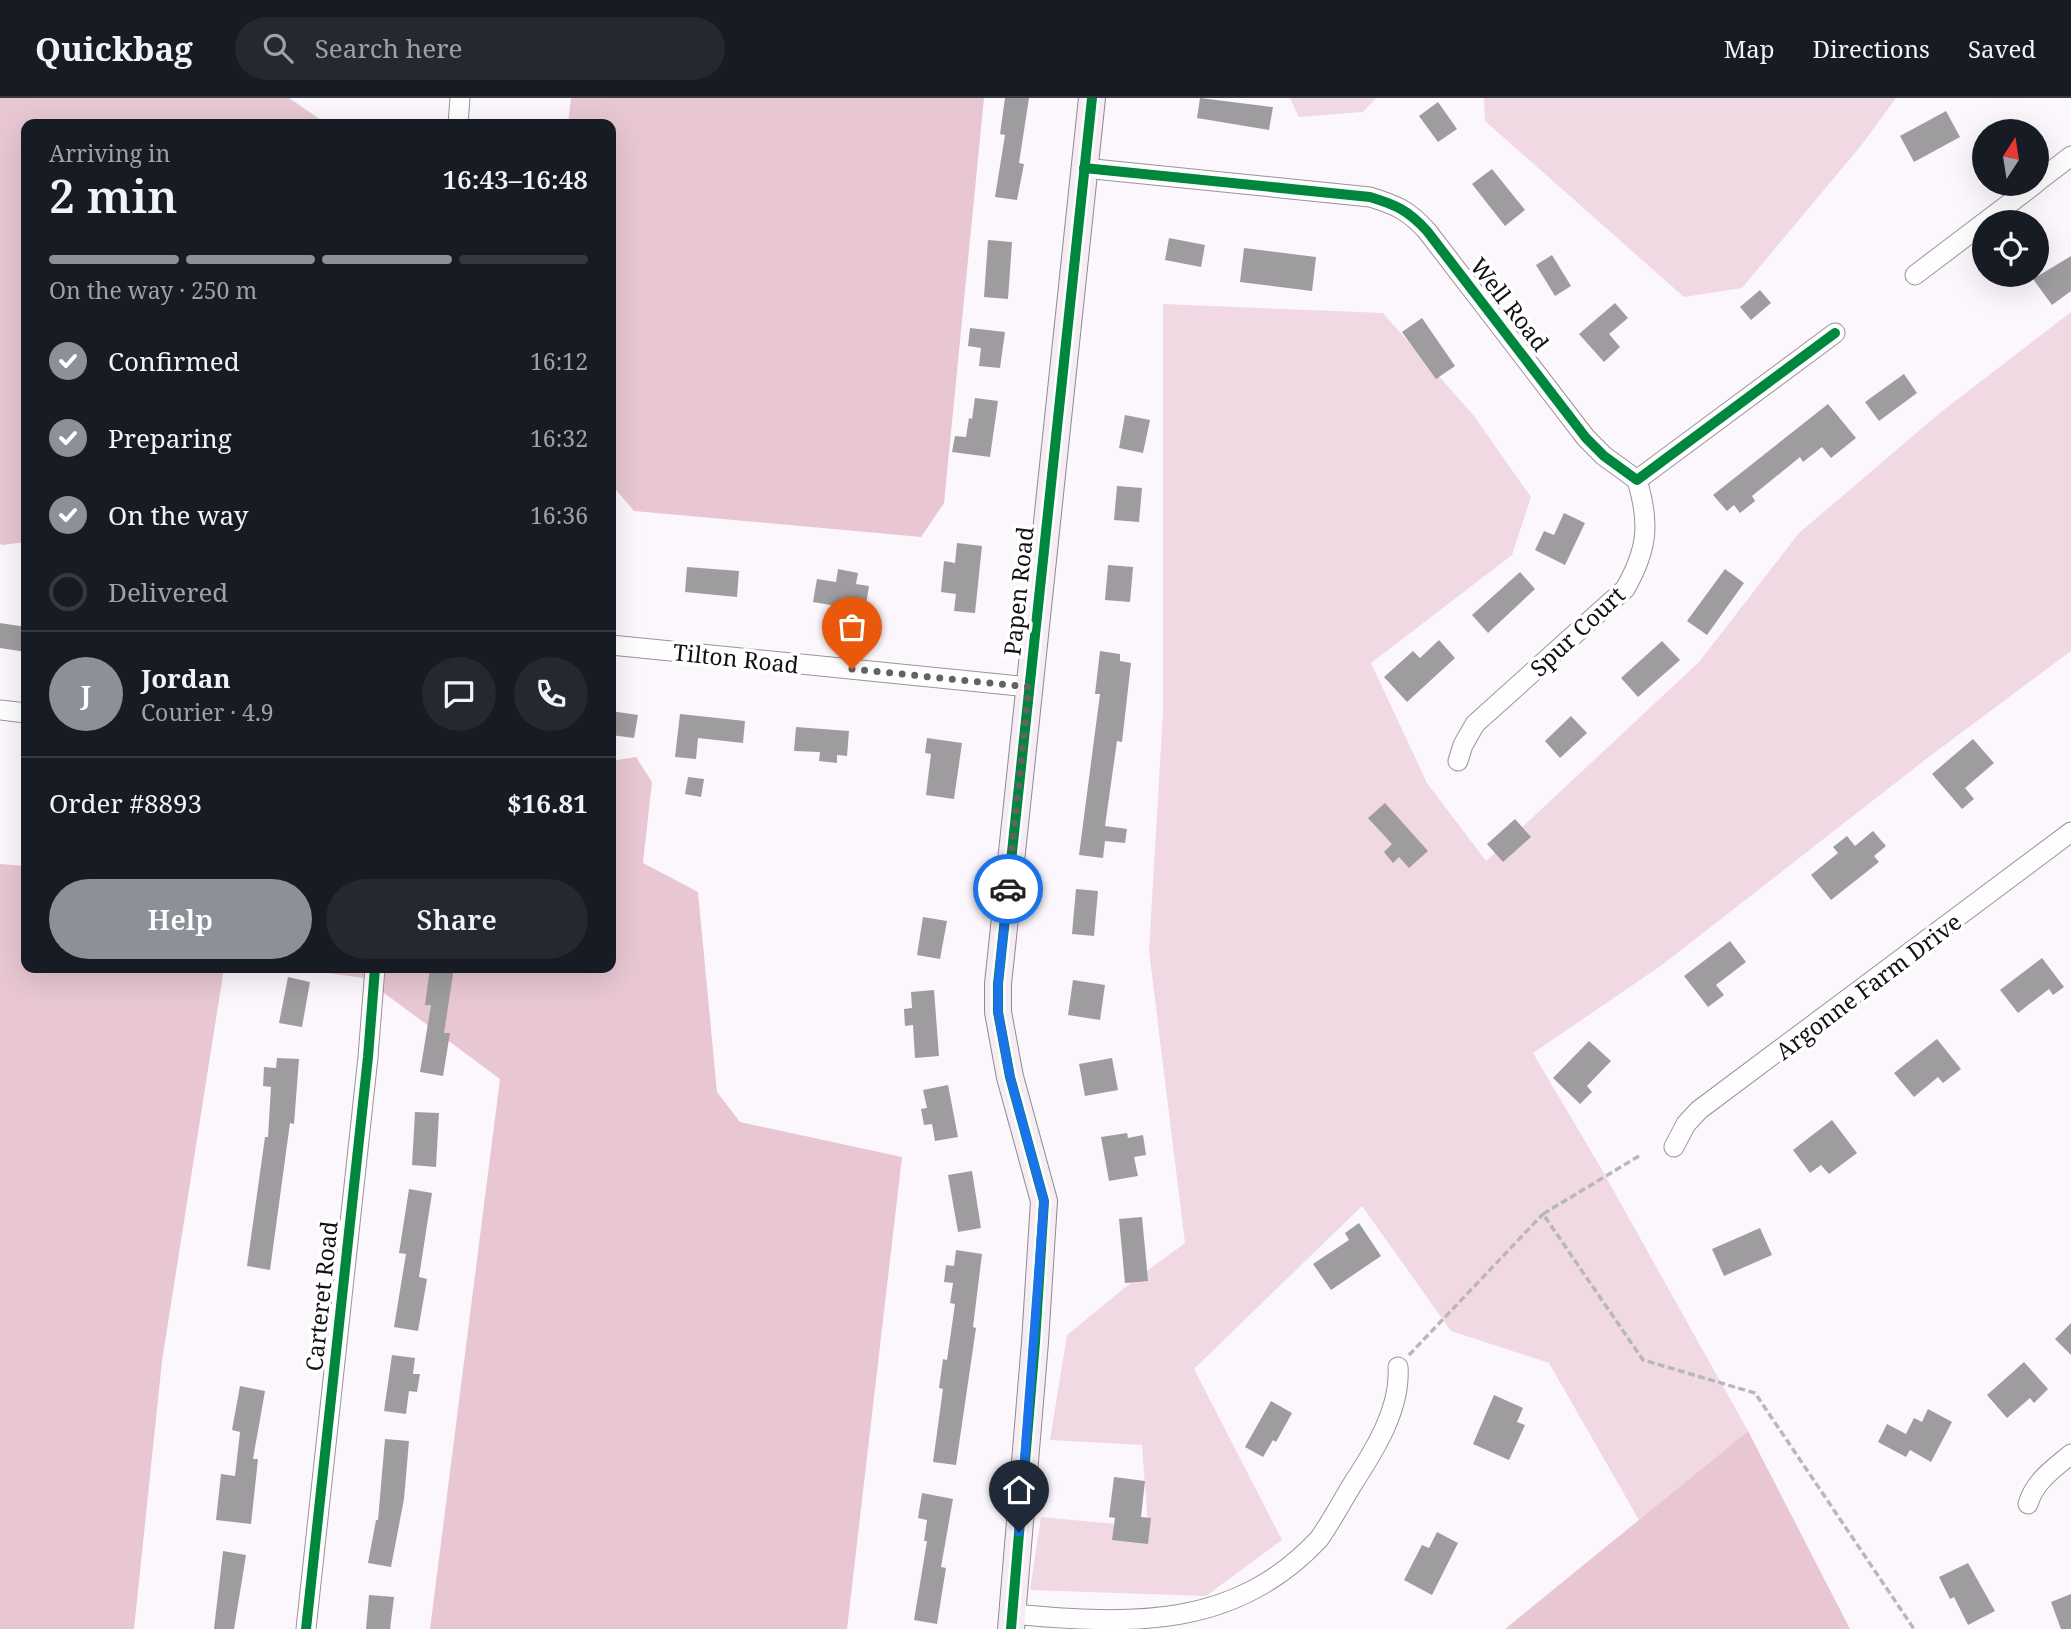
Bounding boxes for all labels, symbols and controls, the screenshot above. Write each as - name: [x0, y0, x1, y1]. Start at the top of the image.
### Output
- search box: [235, 17, 725, 80]
- text: Quickbag: [35, 26, 193, 71]
- icon: search: [259, 29, 297, 67]
- text: Search here: [315, 30, 462, 66]
- text: Map: [1724, 32, 1775, 65]
- text: Directions: [1813, 32, 1930, 65]
- text: Saved: [1968, 32, 2036, 65]
- north arrow: [1972, 119, 2049, 196]
- map controls: [1972, 119, 2049, 287]
- text: Arriving in: [49, 137, 170, 169]
- text: 16:43–16:48: [442, 161, 588, 197]
- text: 2 min: [49, 164, 177, 226]
- button: locate: [1972, 210, 2049, 287]
- street label: Well Road: [1463, 251, 1557, 357]
- text: On the way · 250 m: [49, 274, 257, 306]
- icon: check: [49, 342, 87, 380]
- text: Confirmed: [108, 343, 240, 379]
- text: 16:12: [530, 345, 588, 377]
- icon: check: [49, 419, 87, 457]
- text: Preparing: [108, 420, 232, 456]
- text: 16:32: [530, 422, 588, 454]
- icon: check: [49, 496, 87, 534]
- text: On the way: [108, 497, 248, 533]
- text: 16:36: [530, 499, 588, 531]
- street label: Papen Road: [995, 525, 1041, 657]
- text: Delivered: [108, 574, 228, 610]
- street label: Spur Court: [1523, 579, 1631, 683]
- pin: [822, 597, 882, 669]
- icon: bag: [833, 608, 871, 646]
- street label: Tilton Road: [672, 635, 800, 681]
- button: chat: [422, 657, 496, 731]
- button: phone: [514, 657, 588, 731]
- text: Jordan: [141, 660, 231, 696]
- text: J: [81, 676, 91, 712]
- text: Courier · 4.9: [141, 696, 274, 728]
- text: Order #8893: [49, 785, 202, 821]
- text: $16.81: [507, 785, 588, 821]
- courier: [973, 854, 1043, 924]
- icon: car: [989, 870, 1027, 908]
- button: Help: [49, 879, 312, 959]
- button: Share: [326, 879, 588, 959]
- street label: Argonne Farm Drive: [1768, 905, 1968, 1067]
- street label: Carteret Road: [297, 1219, 345, 1373]
- pin: [989, 1460, 1049, 1532]
- icon: home: [1000, 1471, 1038, 1509]

